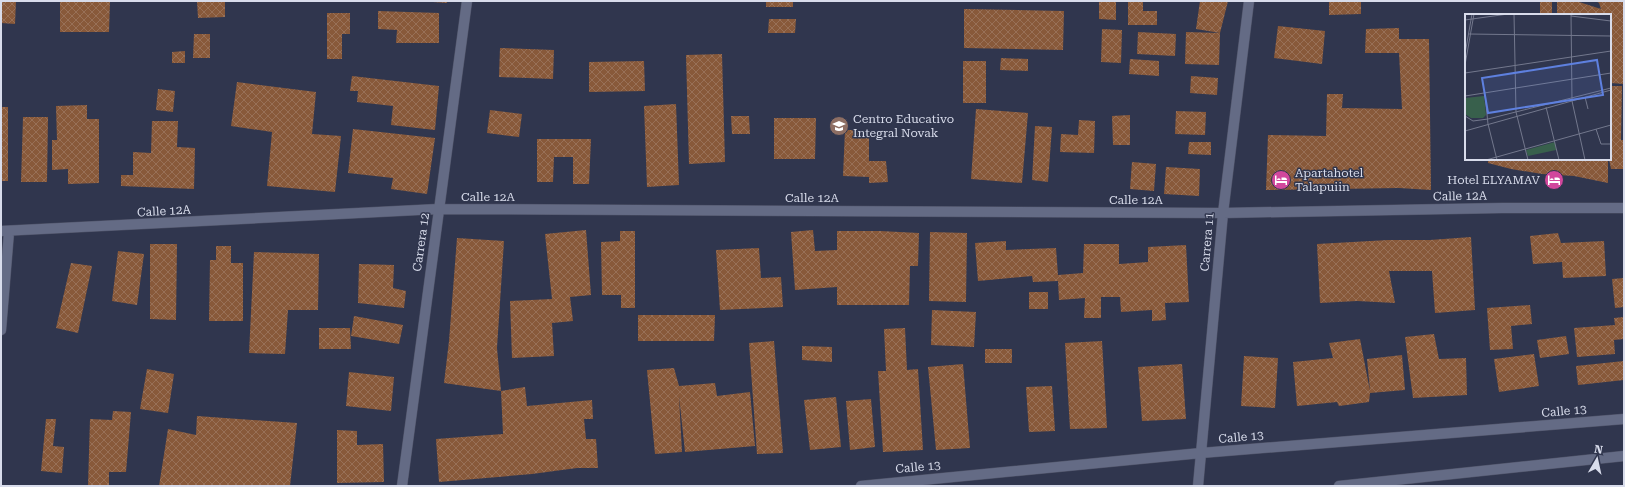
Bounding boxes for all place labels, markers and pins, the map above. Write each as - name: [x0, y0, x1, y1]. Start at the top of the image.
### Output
- place label: Centro Educativo Integral Novak: [853, 112, 954, 140]
- school or university icon: Centro Educativo Integral Novak: [828, 115, 850, 137]
- place label: Apartahotel Talapuiin: [1295, 166, 1364, 194]
- hotel icon: Apartahotel Talapuiin: [1270, 169, 1292, 191]
- hotel icon: Hotel ELYAMAV: [1543, 169, 1565, 191]
- place label: Hotel ELYAMAV: [1447, 173, 1541, 187]

